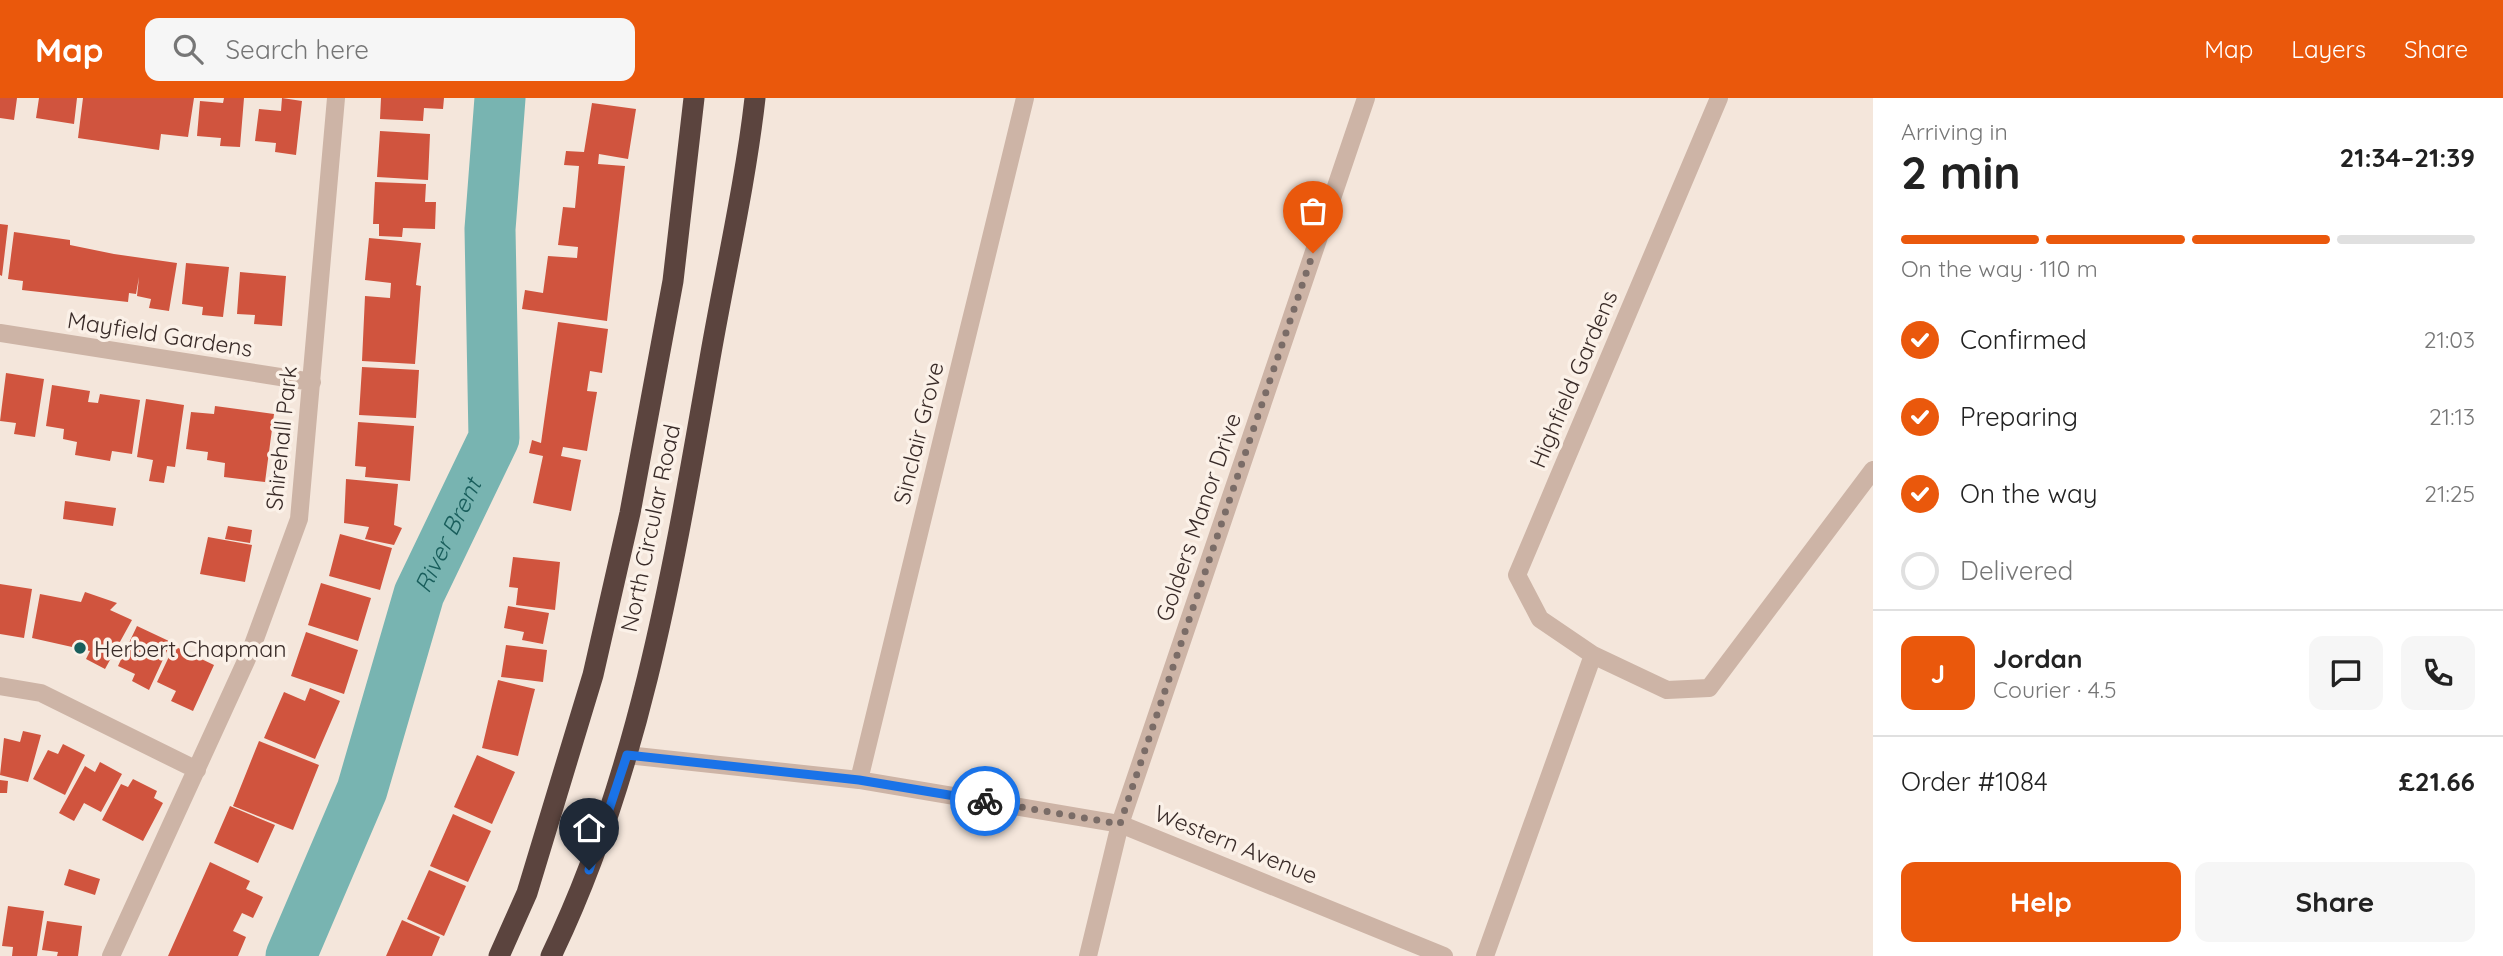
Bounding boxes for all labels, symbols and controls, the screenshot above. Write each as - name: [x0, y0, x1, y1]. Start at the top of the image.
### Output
- search box: [145, 18, 635, 81]
- text: Map: [35, 29, 103, 70]
- icon: search: [169, 30, 207, 68]
- text: Search here: [225, 33, 369, 66]
- text: Map: [2204, 34, 2253, 64]
- text: Layers: [2291, 34, 2366, 64]
- text: Share: [2404, 34, 2468, 64]
- text: Arriving in: [1901, 117, 2008, 146]
- text: 21:34–21:39: [2340, 141, 2475, 174]
- text: 2 min: [1901, 143, 2021, 201]
- pin: [1283, 181, 1343, 253]
- icon: bag: [1294, 192, 1332, 230]
- text: On the way · 110 m: [1901, 254, 2098, 283]
- street label: Highfield Gardens: [1523, 286, 1623, 472]
- street label: Mayfield Gardens: [65, 305, 255, 363]
- icon: check: [1901, 321, 1939, 359]
- text: Confirmed: [1960, 323, 2087, 356]
- text: 21:03: [2424, 325, 2475, 354]
- street label: Sinclair Grove: [886, 359, 950, 507]
- street label: Shirehall Park: [259, 364, 303, 512]
- icon: check: [1901, 398, 1939, 436]
- text: Preparing: [1960, 400, 2078, 433]
- text: 21:13: [2429, 402, 2475, 431]
- street label: Golders Manor Drive: [1149, 409, 1247, 625]
- street label: North Circular Road: [614, 422, 686, 634]
- water label: River Brent: [407, 471, 489, 597]
- icon: check: [1901, 475, 1939, 513]
- text: On the way: [1960, 477, 2098, 510]
- text: 21:25: [2424, 479, 2475, 508]
- text: Delivered: [1960, 554, 2073, 587]
- place label: Herbert Chapman: [94, 634, 286, 663]
- button: chat: [2309, 636, 2383, 710]
- button: phone: [2401, 636, 2475, 710]
- marker: Herbert Chapman: [72, 640, 88, 656]
- text: Jordan: [1993, 642, 2082, 675]
- text: J: [1931, 657, 1945, 690]
- text: Courier · 4.5: [1993, 675, 2117, 704]
- text: Order #1084: [1901, 765, 2048, 798]
- text: £21.66: [2399, 765, 2475, 798]
- courier: [950, 766, 1020, 836]
- icon: bike: [966, 782, 1004, 820]
- pin: [559, 798, 619, 870]
- street label: Western Avenue: [1150, 798, 1322, 890]
- icon: home: [570, 809, 608, 847]
- button: Help: [1901, 862, 2181, 942]
- button: Share: [2195, 862, 2475, 942]

